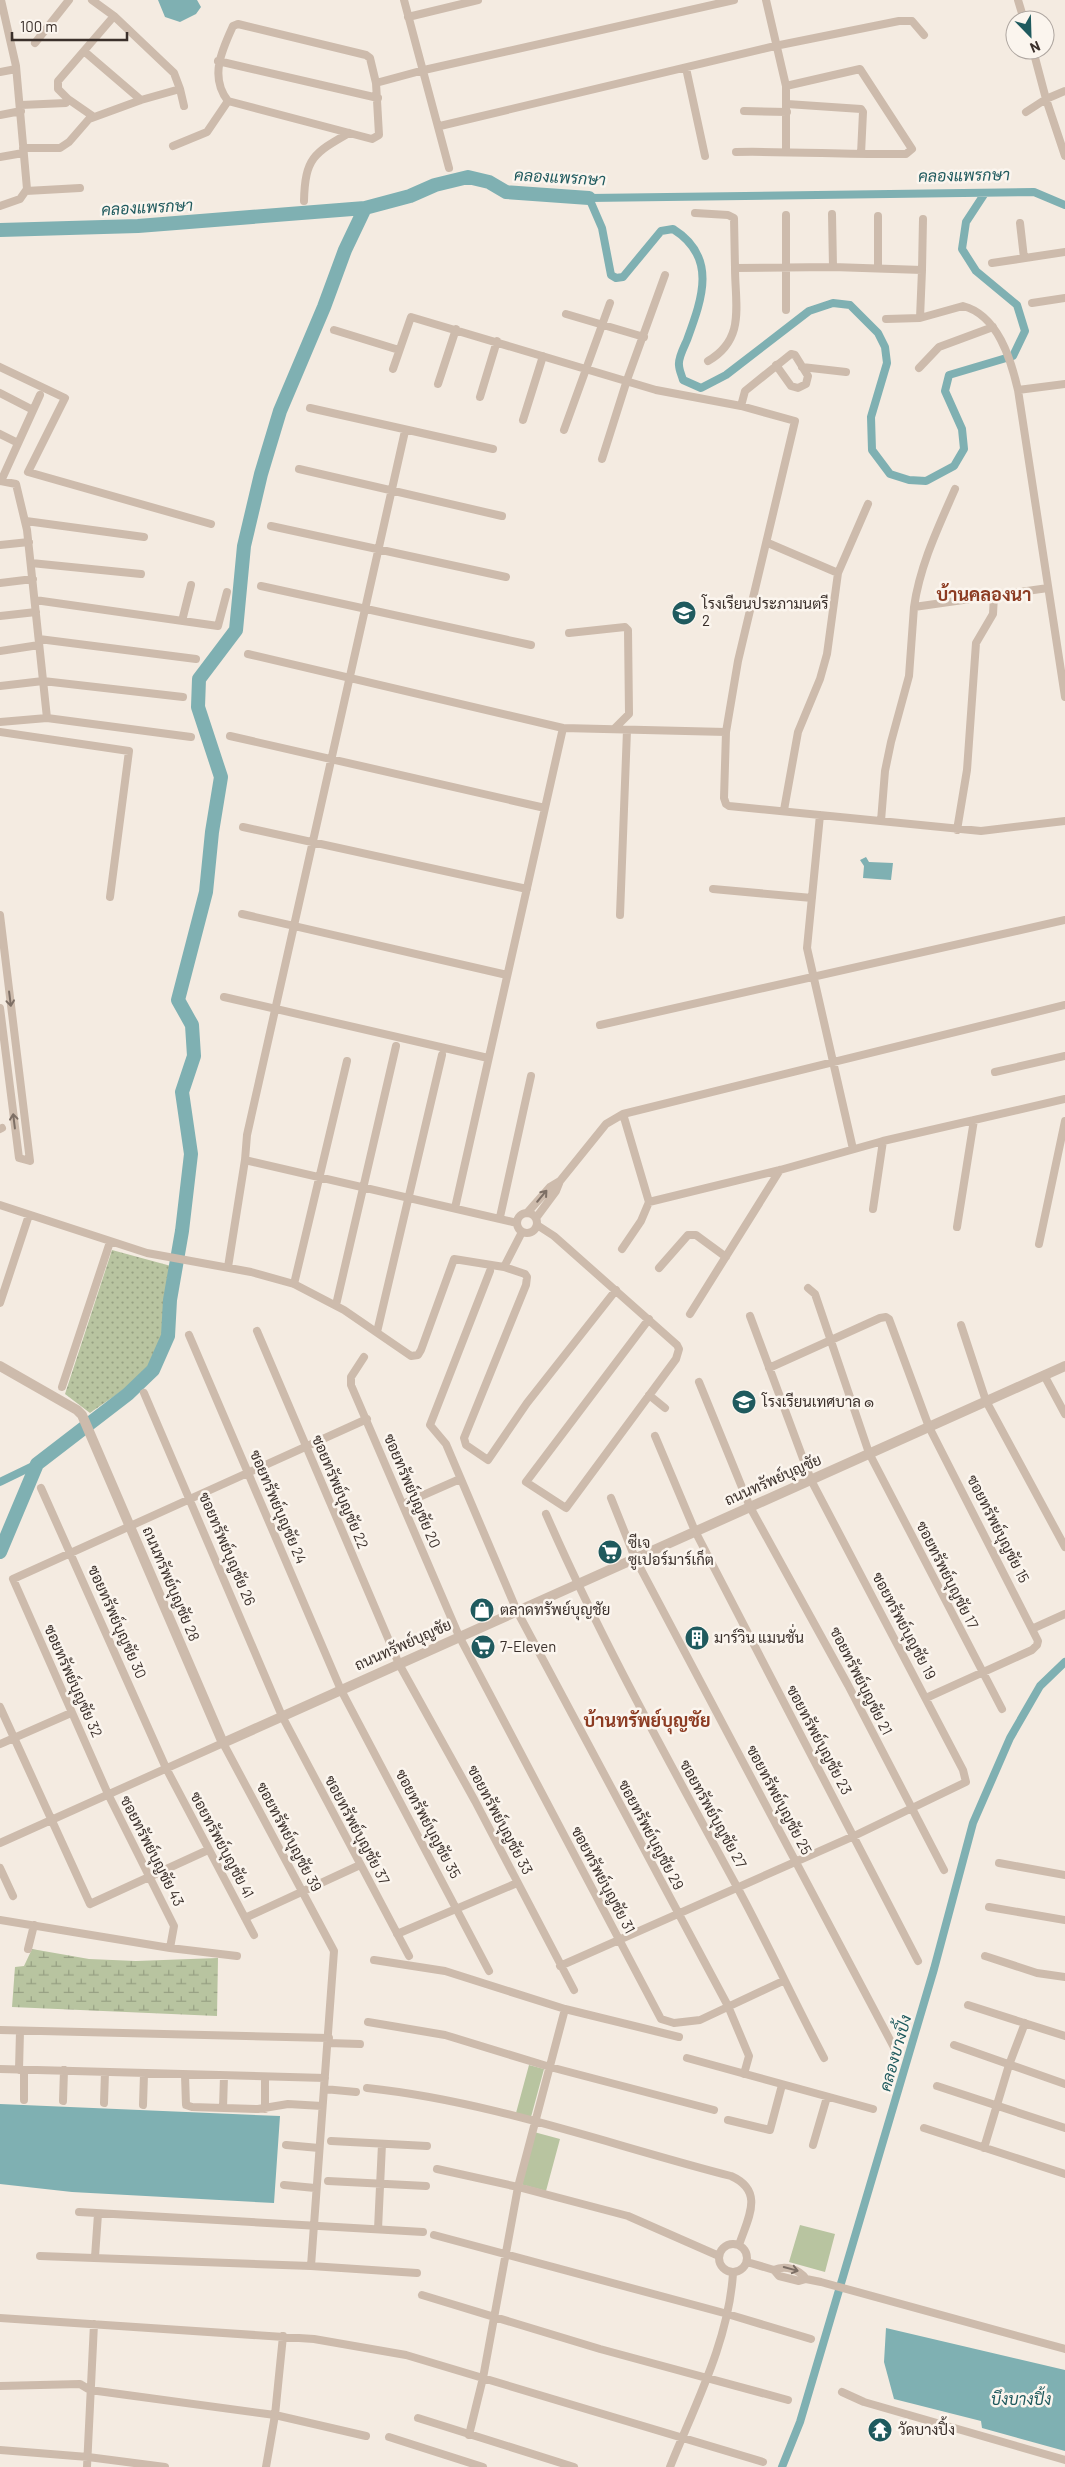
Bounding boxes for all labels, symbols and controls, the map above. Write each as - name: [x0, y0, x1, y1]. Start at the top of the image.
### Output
- scale bar: [12, 10, 128, 42]
- north arrow: [1005, 10, 1055, 60]
- text: 100 m: [20, 17, 58, 35]
- text: N: [1028, 38, 1043, 57]
- water label: คลองแพรกษา: [918, 164, 1010, 185]
- water label: คลองแพรกษา: [514, 165, 607, 188]
- water label: คลองแพรกษา: [101, 195, 194, 218]
- district label: บ้านคลองนา: [936, 583, 1032, 605]
- place label: โรงเรียนประภามนตรี 2: [701, 594, 829, 629]
- school or university icon: โรงเรียนประภามนตรี 2: [671, 600, 697, 626]
- one-way arrow: [5, 990, 15, 1006]
- one-way arrow: [9, 1113, 19, 1129]
- one-way arrow: [537, 1189, 548, 1202]
- school or university icon: โรงเรียนเทศบาล ๑: [731, 1389, 757, 1415]
- place label: โรงเรียนเทศบาล ๑: [761, 1392, 874, 1410]
- street label: ซอยทรัพย์บุญชัย 20: [378, 1431, 445, 1552]
- street label: ซอยทรัพย์บุญชัย 22: [306, 1432, 373, 1552]
- street label: ซอยทรัพย์บุญชัย 24: [244, 1447, 311, 1568]
- street label: ถนนทรัพย์บุญชัย: [721, 1450, 825, 1511]
- street label: ซอยทรัพย์บุญชัย 15: [961, 1471, 1034, 1587]
- street label: ซอยทรัพย์บุญชัย 26: [193, 1489, 260, 1609]
- street label: ซอยทรัพย์บุญชัย 17: [910, 1518, 983, 1633]
- street label: ถนนทรัพย์บุญชัย 28: [137, 1523, 204, 1645]
- place label: ซีเจ ซูเปอร์มาร์เก็ต: [628, 1533, 714, 1570]
- supermarket icon: ซีเจ ซูเปอร์มาร์เก็ต: [597, 1539, 623, 1565]
- street label: ซอยทรัพย์บุญชัย 30: [82, 1562, 151, 1682]
- street label: ซอยทรัพย์บุญชัย 19: [866, 1569, 941, 1684]
- shop icon: ตลาดทรัพย์บุญชัย: [469, 1597, 495, 1623]
- place label: ตลาดทรัพย์บุญชัย: [500, 1600, 610, 1621]
- street label: ถนนทรัพย์บุญชัย: [351, 1615, 455, 1676]
- street label: ซอยทรัพย์บุญชัย 32: [38, 1621, 107, 1741]
- place label: มาร์วิน แมนชั่น: [714, 1623, 804, 1646]
- street label: ซอยทรัพย์บุญชัย 21: [824, 1623, 897, 1739]
- building icon: มาร์วิน แมนชั่น: [684, 1625, 710, 1651]
- supermarket icon: 7-Eleven: [470, 1634, 496, 1660]
- place label: 7-Eleven: [500, 1637, 556, 1655]
- street label: ซอยทรัพย์บุญชัย 23: [781, 1682, 856, 1799]
- district label: บ้านทรัพย์บุญชัย: [584, 1708, 710, 1735]
- street label: ซอยทรัพย์บุญชัย 25: [741, 1742, 816, 1859]
- street label: ซอยทรัพย์บุญชัย 27: [674, 1756, 751, 1872]
- street label: ซอยทรัพย์บุญชัย 33: [462, 1762, 537, 1879]
- street label: ซอยทรัพย์บุญชัย 35: [390, 1766, 465, 1883]
- street label: ซอยทรัพย์บุญชัย 37: [319, 1772, 394, 1888]
- street label: ซอยทรัพย์บุญชัย 29: [613, 1777, 688, 1894]
- street label: ซอยทรัพย์บุญชัย 39: [251, 1779, 326, 1896]
- street label: ซอยทรัพย์บุญชัย 41: [185, 1788, 259, 1902]
- street label: ซอยทรัพย์บุญชัย 43: [115, 1792, 189, 1910]
- street label: ซอยทรัพย์บุญชัย 31: [565, 1823, 640, 1938]
- water label: คลองบางปิ้ง: [871, 2012, 914, 2093]
- one-way arrow: [783, 2265, 799, 2275]
- water label: บึงบางปิ้ง: [991, 2386, 1051, 2408]
- place label: วัดบางปิ้ง: [898, 2416, 955, 2438]
- temple icon: วัดบางปิ้ง: [867, 2417, 893, 2443]

